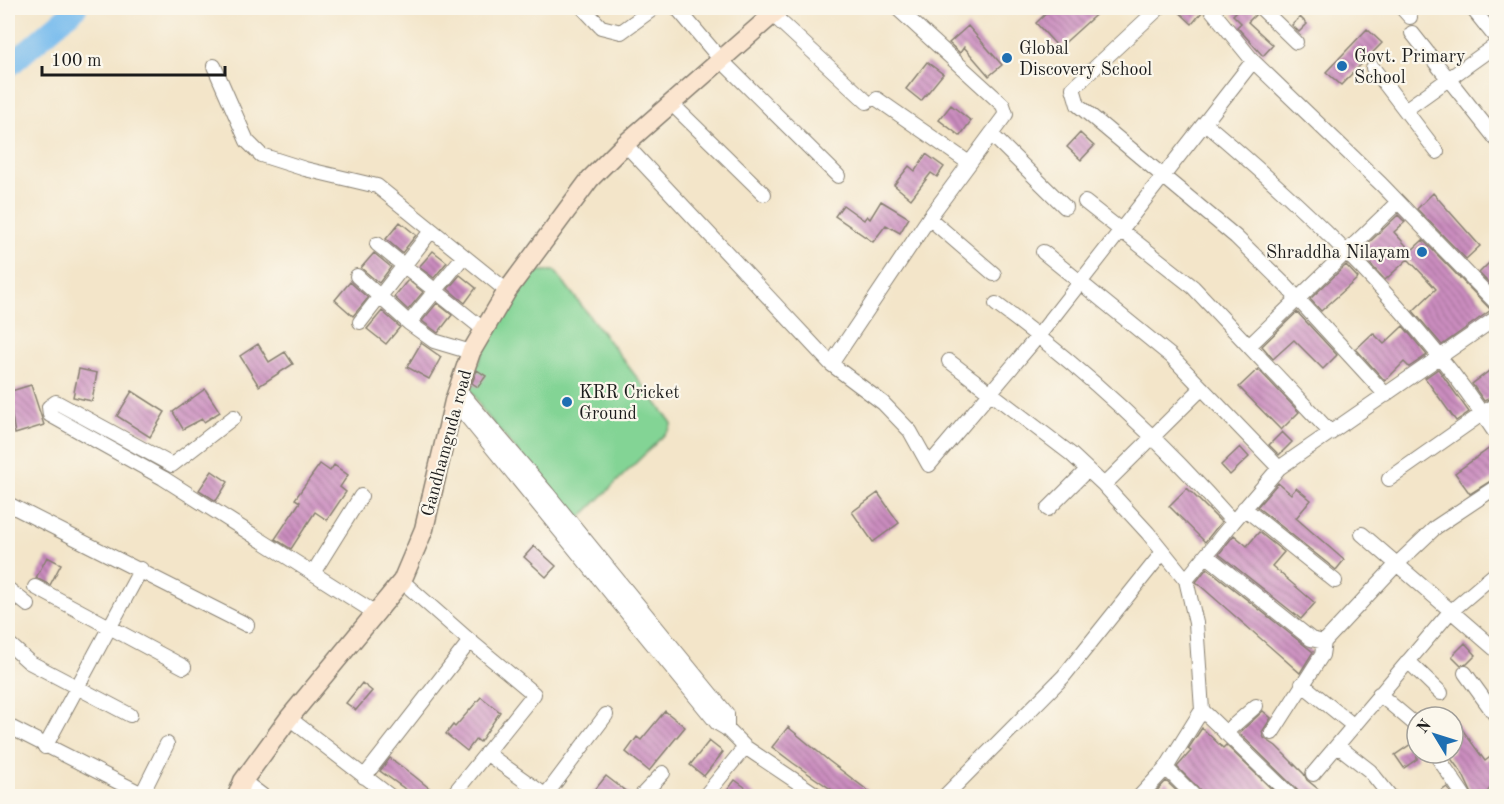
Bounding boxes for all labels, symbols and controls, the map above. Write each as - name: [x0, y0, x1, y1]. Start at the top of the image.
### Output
- scale bar: [42, 39, 225, 77]
- place label: Global Discovery School: [1019, 40, 1152, 79]
- place label: Govt. Primary School: [1354, 48, 1466, 87]
- marker: Global Discovery School: [1000, 51, 1014, 65]
- text: 100 m: [51, 52, 102, 70]
- marker: Govt. Primary School: [1335, 59, 1349, 73]
- place label: Shraddha Nilayam: [1266, 244, 1410, 262]
- marker: Shraddha Nilayam: [1415, 245, 1429, 259]
- street label: Gandhamguda road: [419, 368, 475, 519]
- place label: KRR Cricket Ground: [579, 384, 680, 423]
- marker: KRR Cricket Ground: [560, 395, 574, 409]
- north arrow: [1405, 705, 1465, 765]
- text: N: [1415, 717, 1435, 737]

